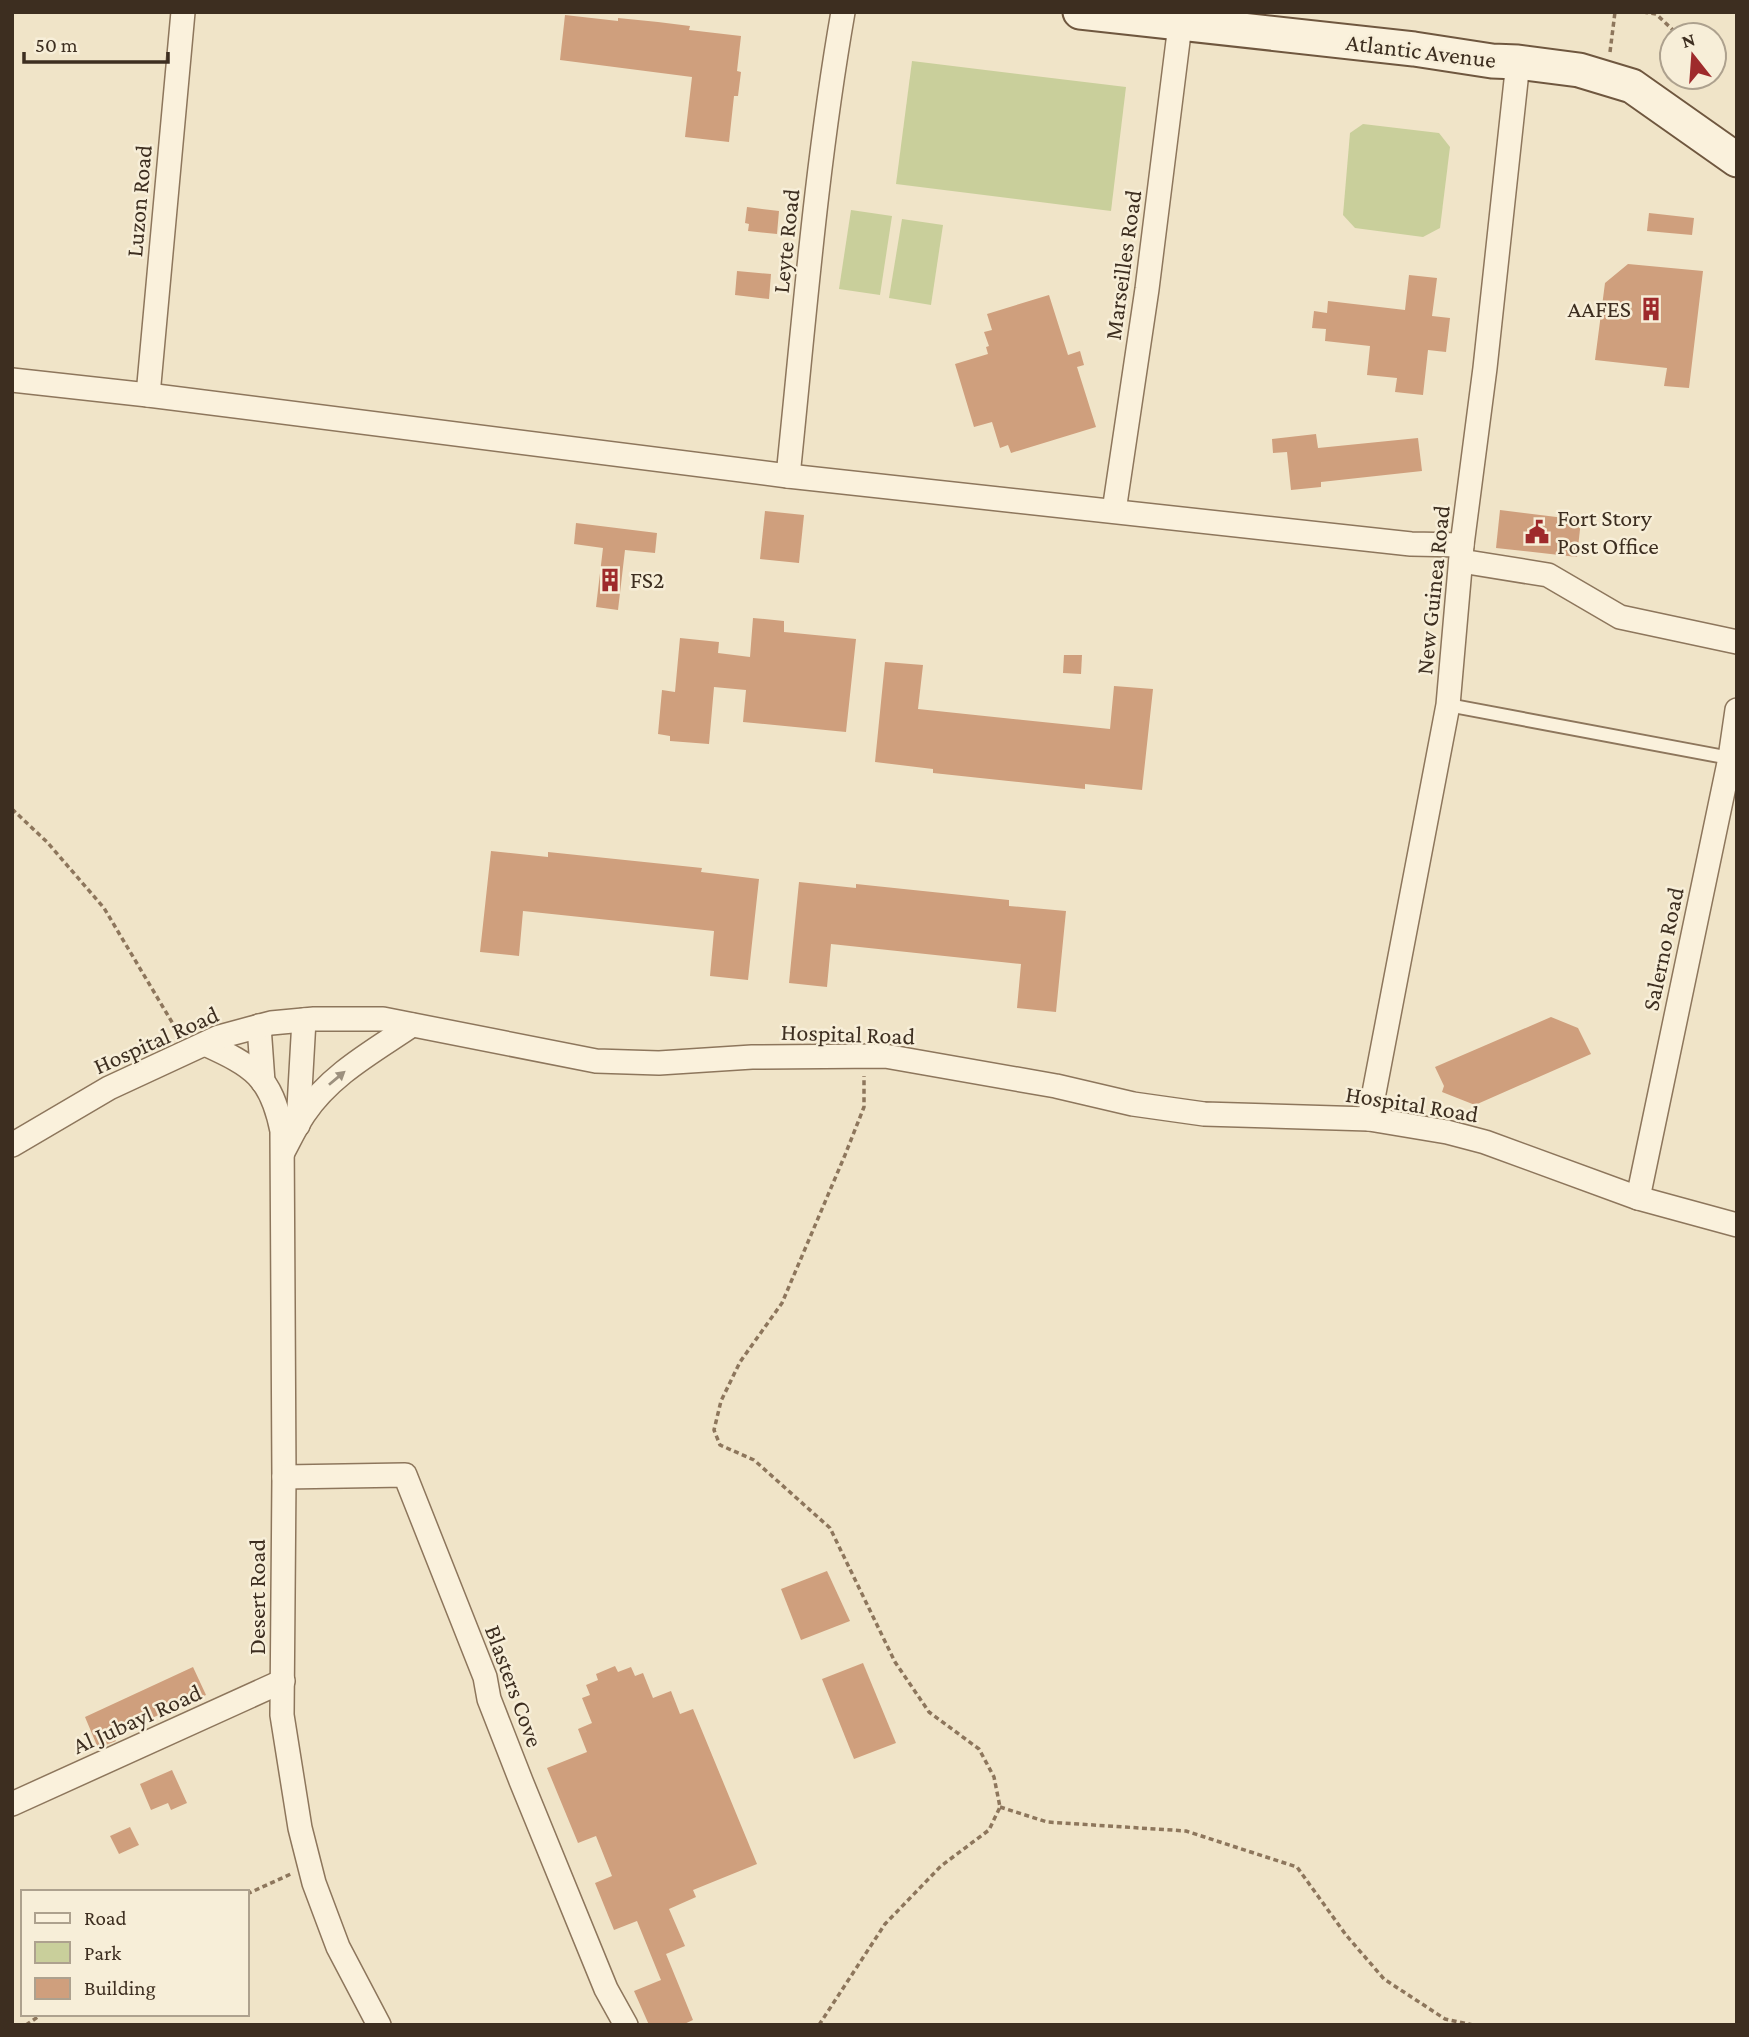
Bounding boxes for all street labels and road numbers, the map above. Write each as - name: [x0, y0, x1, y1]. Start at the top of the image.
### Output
- street label: Atlantic Avenue: [1344, 28, 1498, 73]
- street label: Luzon Road: [120, 143, 157, 258]
- street label: Leyte Road: [767, 187, 804, 295]
- street label: Marseilles Road: [1099, 188, 1146, 342]
- street label: New Guinea Road: [1410, 504, 1455, 676]
- street label: Salerno Road: [1636, 884, 1689, 1013]
- street label: Hospital Road: [89, 1000, 223, 1079]
- street label: Hospital Road: [780, 1018, 916, 1049]
- street label: Hospital Road: [1344, 1080, 1481, 1127]
- street label: Desert Road: [243, 1539, 270, 1655]
- street label: Blasters Cove: [480, 1621, 549, 1751]
- street label: Al Jubayl Road: [68, 1678, 206, 1759]

